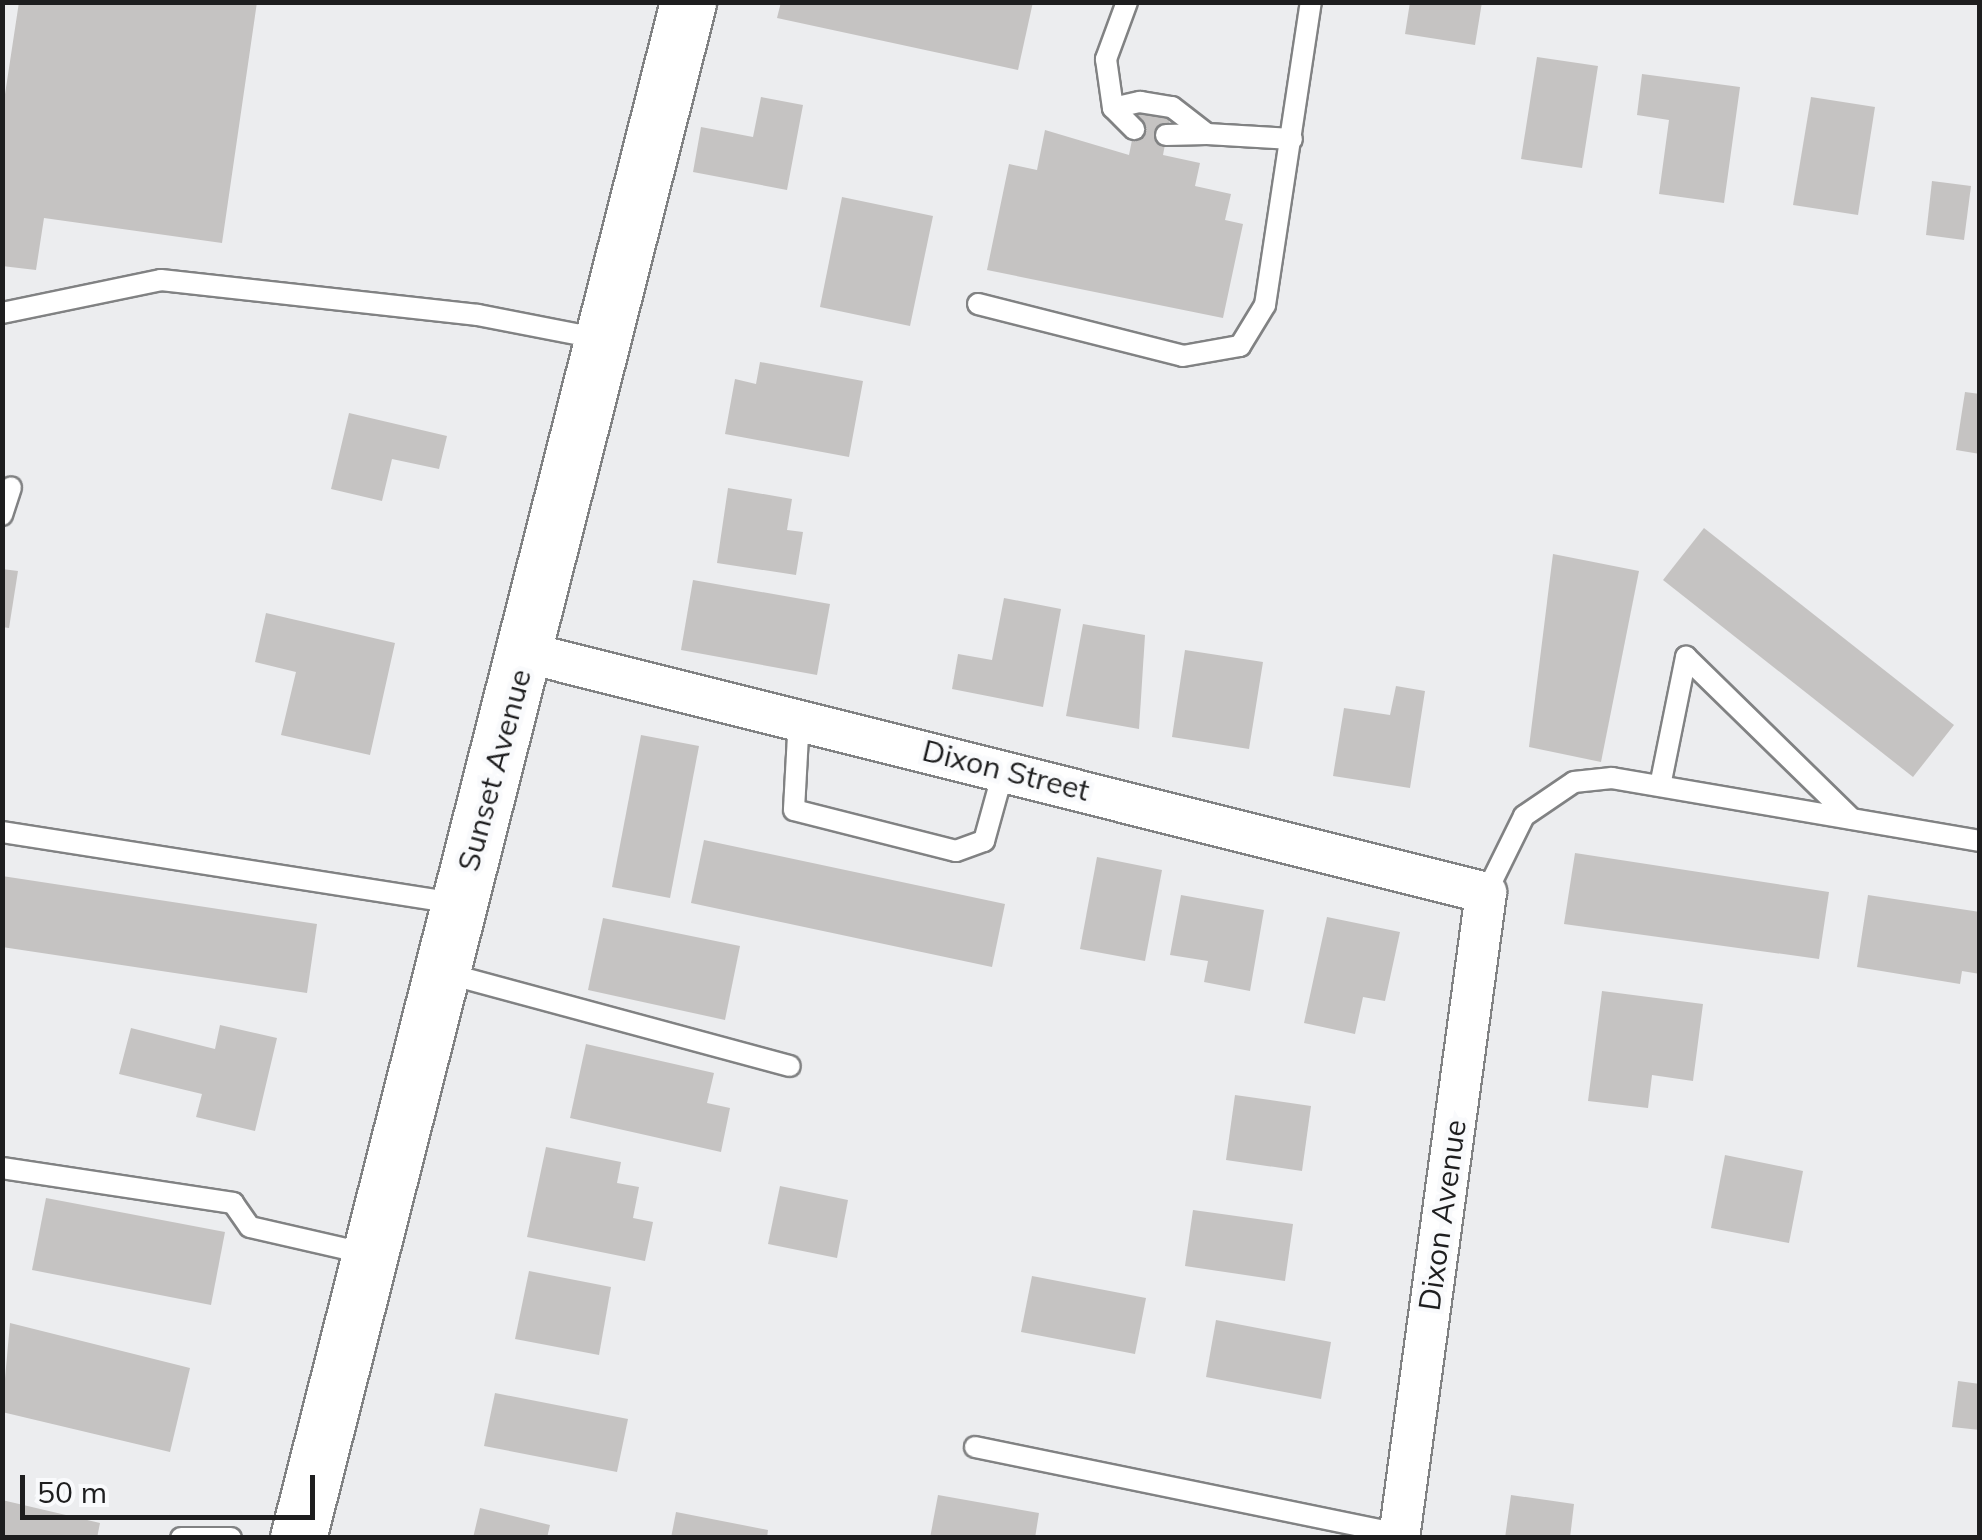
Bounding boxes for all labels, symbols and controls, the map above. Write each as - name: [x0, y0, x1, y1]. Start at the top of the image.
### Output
- street label: Sunset Avenue: [450, 665, 538, 875]
- street label: Dixon Street: [919, 732, 1093, 808]
- street label: Dixon Avenue: [1411, 1117, 1473, 1313]
- scale bar: [25, 1455, 320, 1517]
- text: 50 m: [37, 1473, 107, 1511]

